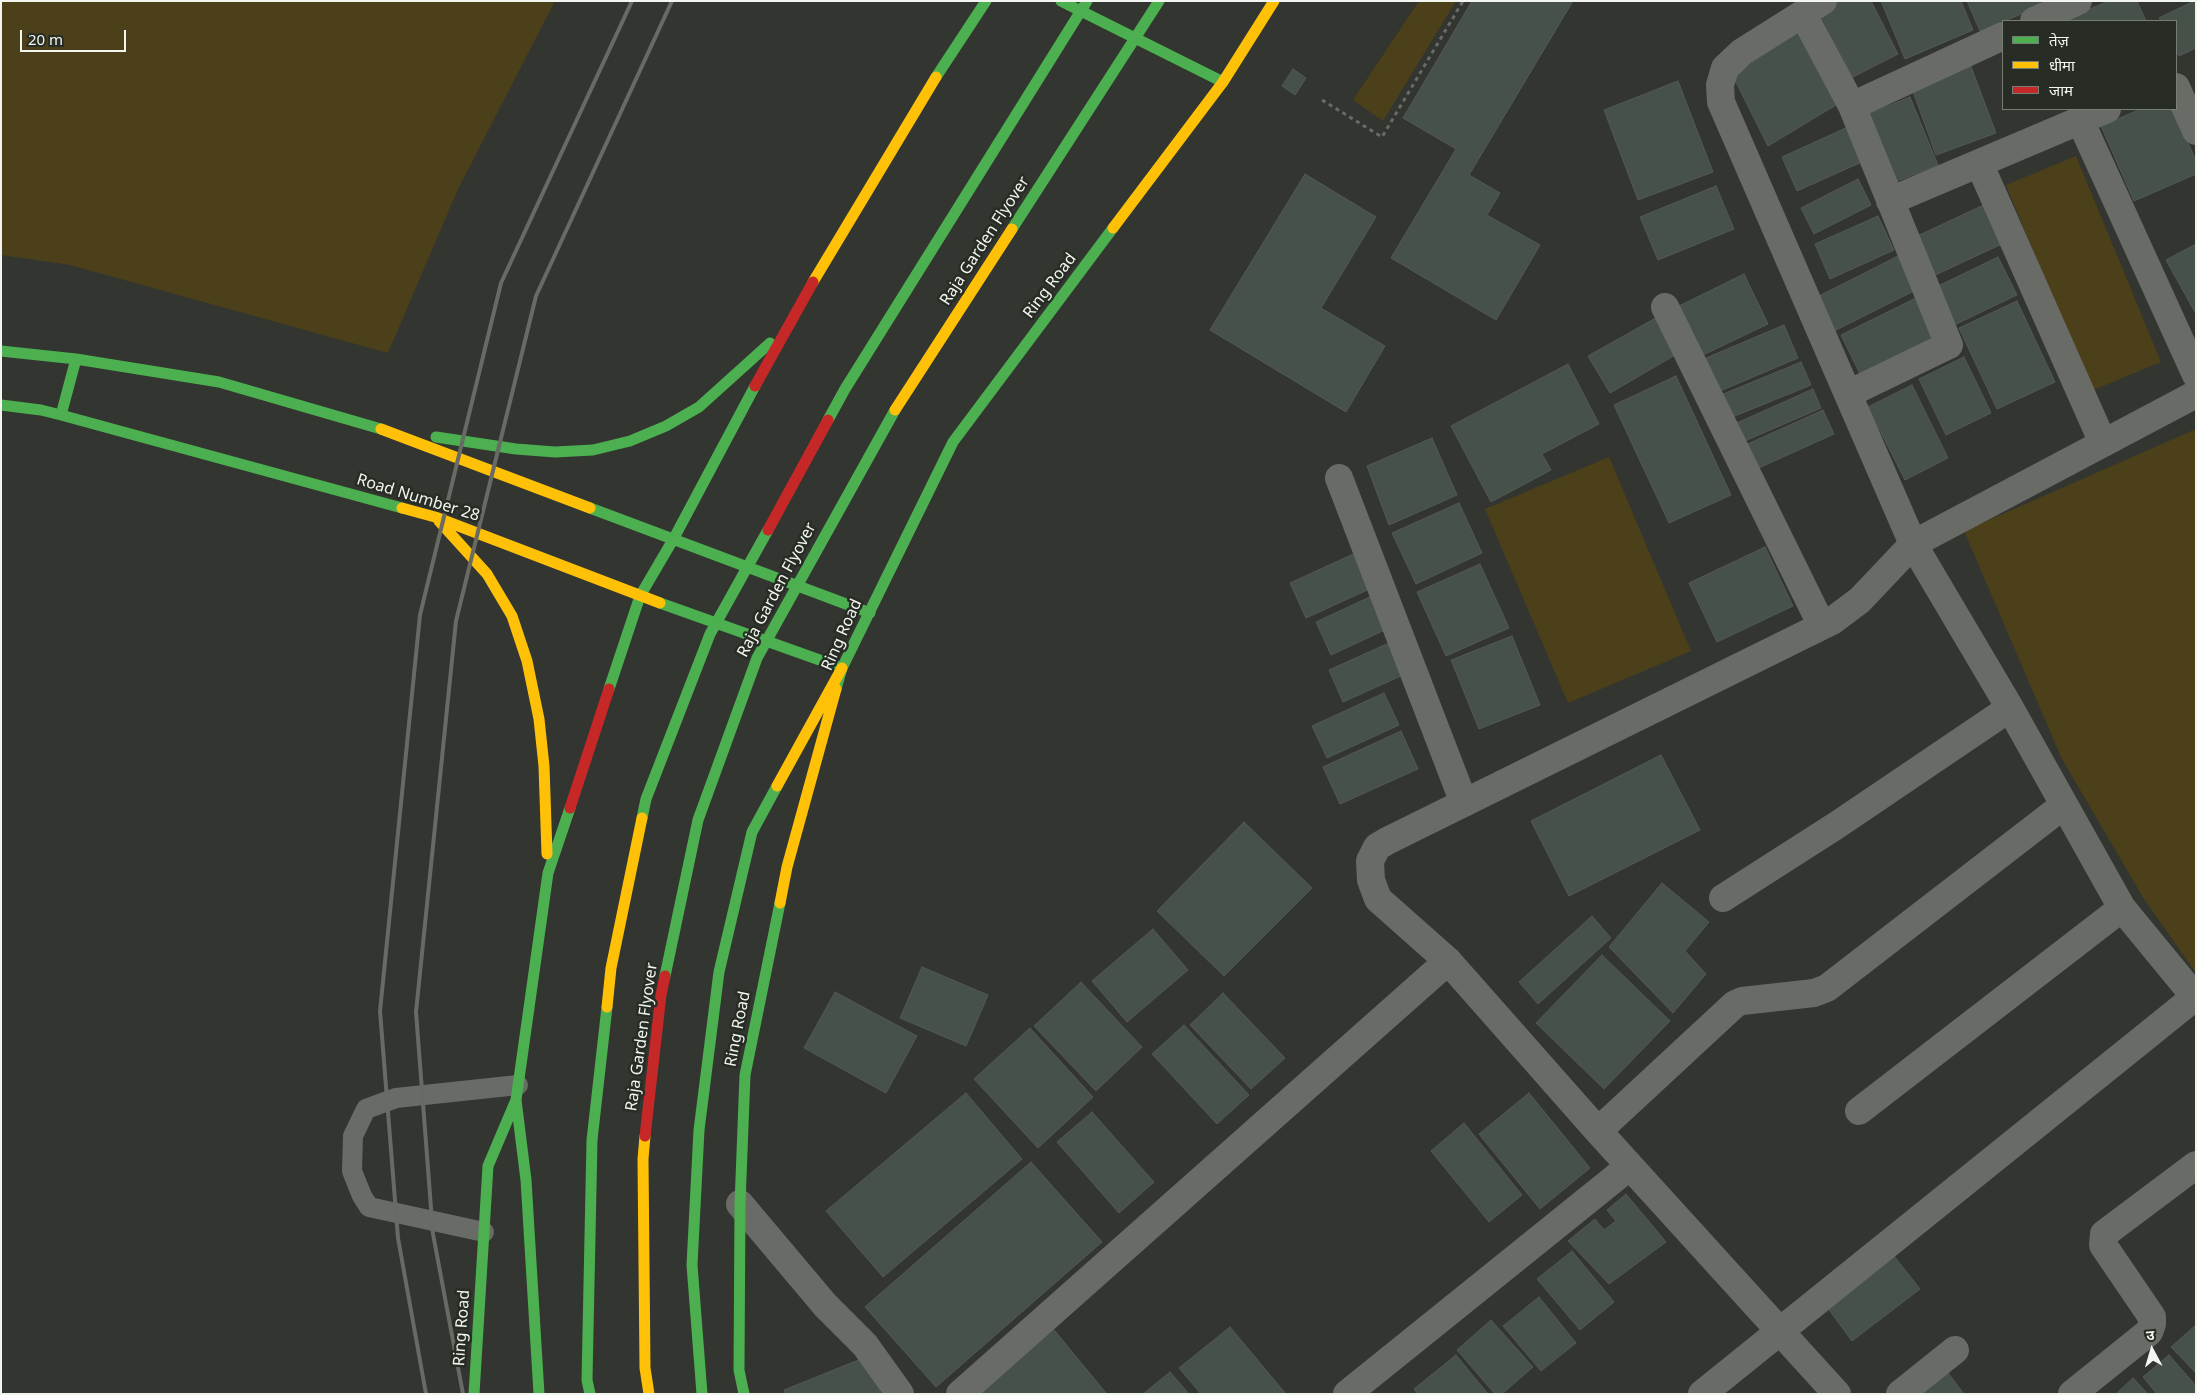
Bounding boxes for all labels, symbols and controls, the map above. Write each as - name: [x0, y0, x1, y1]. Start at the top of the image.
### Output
- scale bar: [22, 20, 129, 52]
- legend: [2002, 20, 2177, 110]
- text: 20 m: [28, 29, 63, 49]
- text: तेज़: [2049, 30, 2069, 50]
- text: धीमा: [2049, 55, 2075, 75]
- text: जाम: [2049, 80, 2073, 100]
- street label: Raja Garden Flyover: [936, 173, 1034, 309]
- street label: Ring Road: [1019, 250, 1081, 322]
- street label: Road Number 28: [354, 470, 482, 526]
- street label: Raja Garden Flyover: [733, 519, 821, 661]
- street label: Ring Road: [818, 596, 866, 674]
- street label: Raja Garden Flyover: [622, 962, 662, 1112]
- street label: Ring Road: [721, 990, 755, 1068]
- street label: Ring Road: [450, 1289, 474, 1367]
- north arrow: [2127, 1325, 2177, 1375]
- text: उ: [2145, 1325, 2155, 1344]

